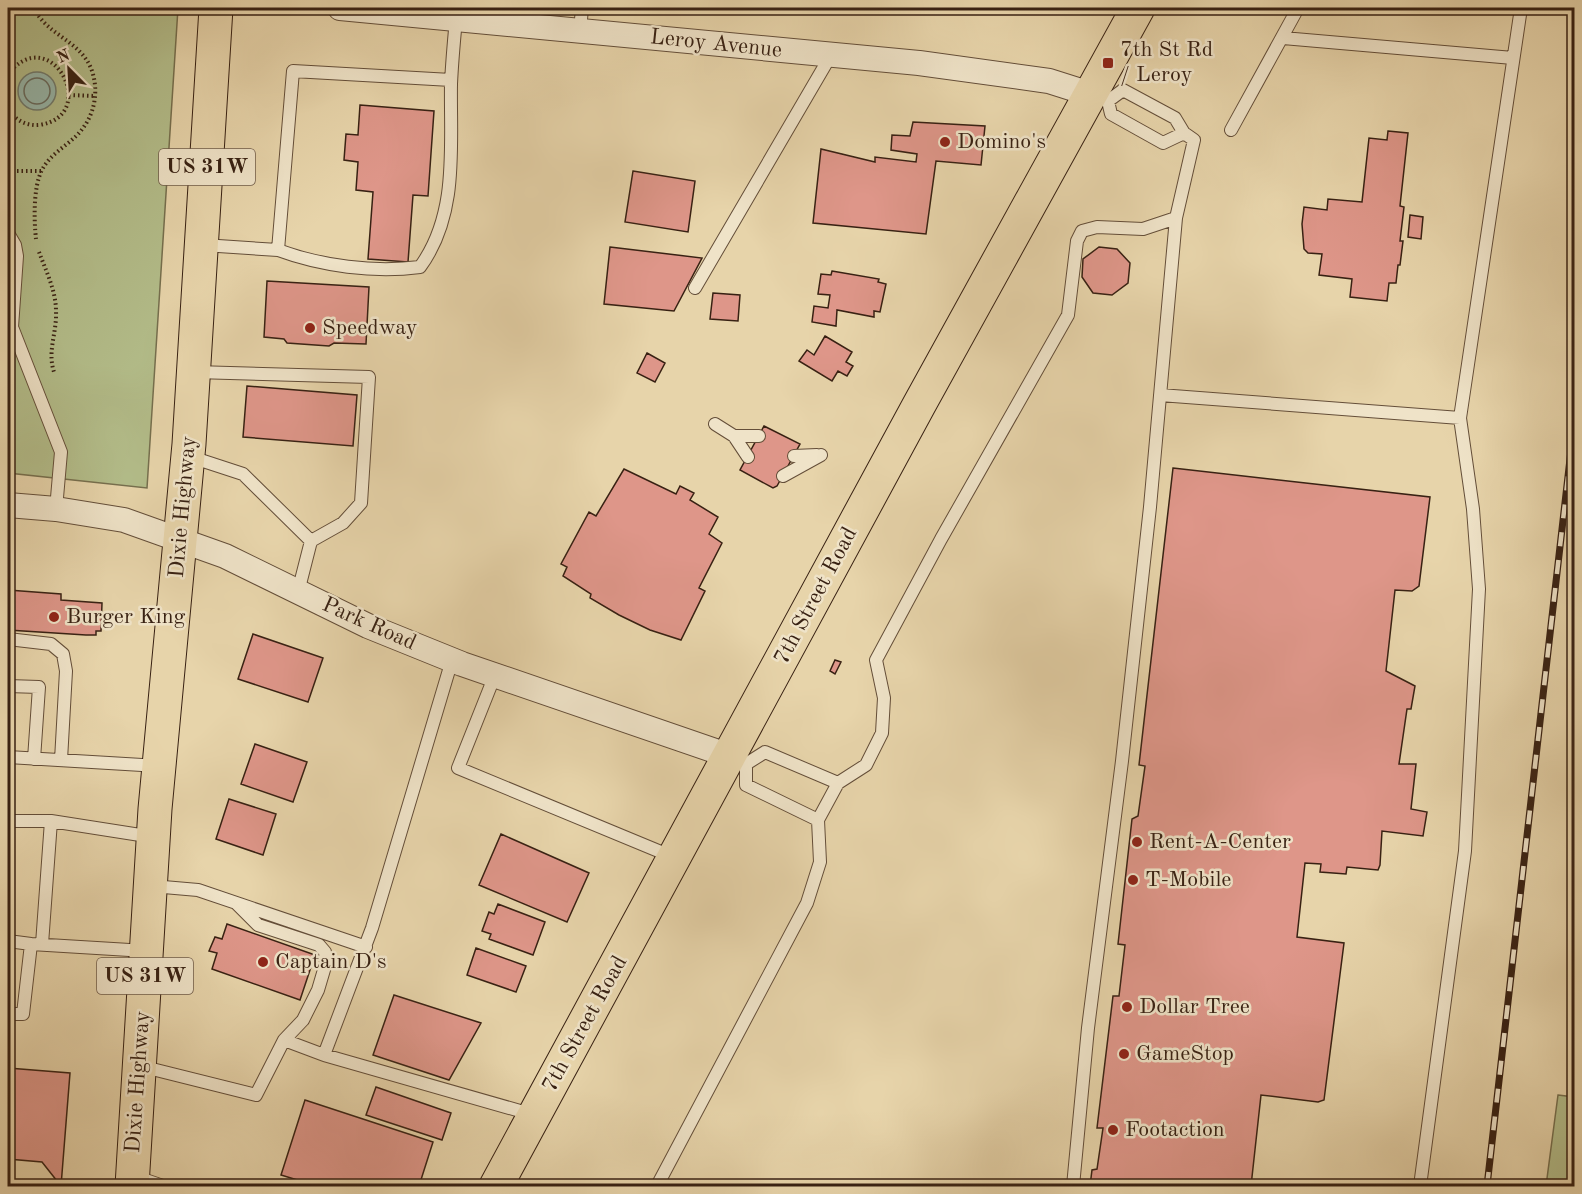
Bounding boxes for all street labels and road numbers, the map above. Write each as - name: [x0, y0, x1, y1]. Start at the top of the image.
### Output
- street label: Leroy Avenue: [649, 26, 783, 62]
- road number: US 31W: [159, 149, 255, 185]
- street label: Dixie Highway: [166, 435, 200, 579]
- street label: 7th Street Road: [771, 524, 861, 668]
- street label: Park Road: [319, 594, 419, 654]
- street label: 7th Street Road: [539, 952, 631, 1096]
- road number: US 31W: [97, 958, 193, 994]
- street label: Dixie Highway: [122, 1010, 154, 1154]

